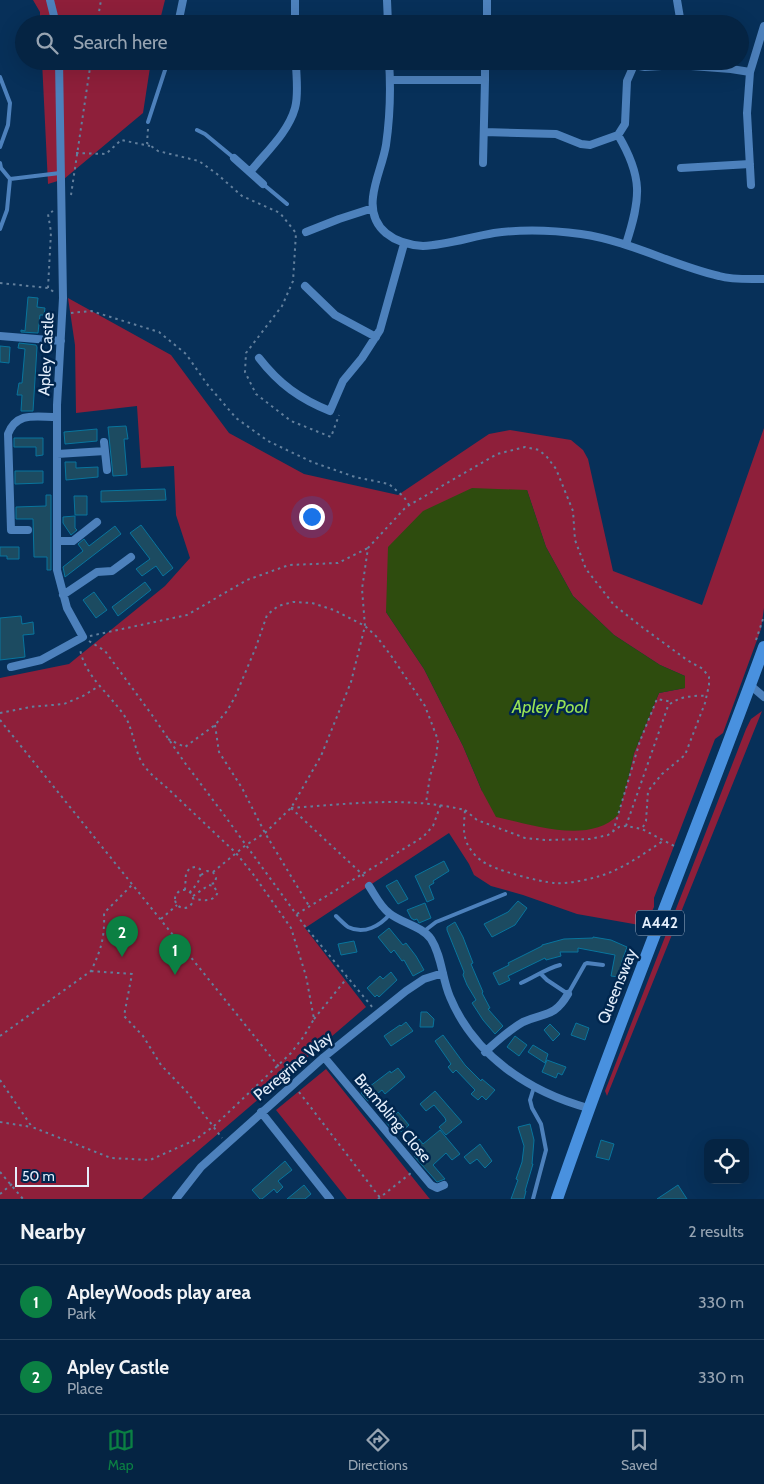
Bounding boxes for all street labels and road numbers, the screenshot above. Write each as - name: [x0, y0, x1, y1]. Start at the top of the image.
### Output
- street label: Apley Castle: [34, 312, 58, 396]
- road number: A442: [636, 910, 684, 936]
- street label: Queensway: [593, 946, 641, 1026]
- street label: Peregrine Way: [250, 1027, 336, 1105]
- street label: Brambling Close: [350, 1070, 436, 1166]

